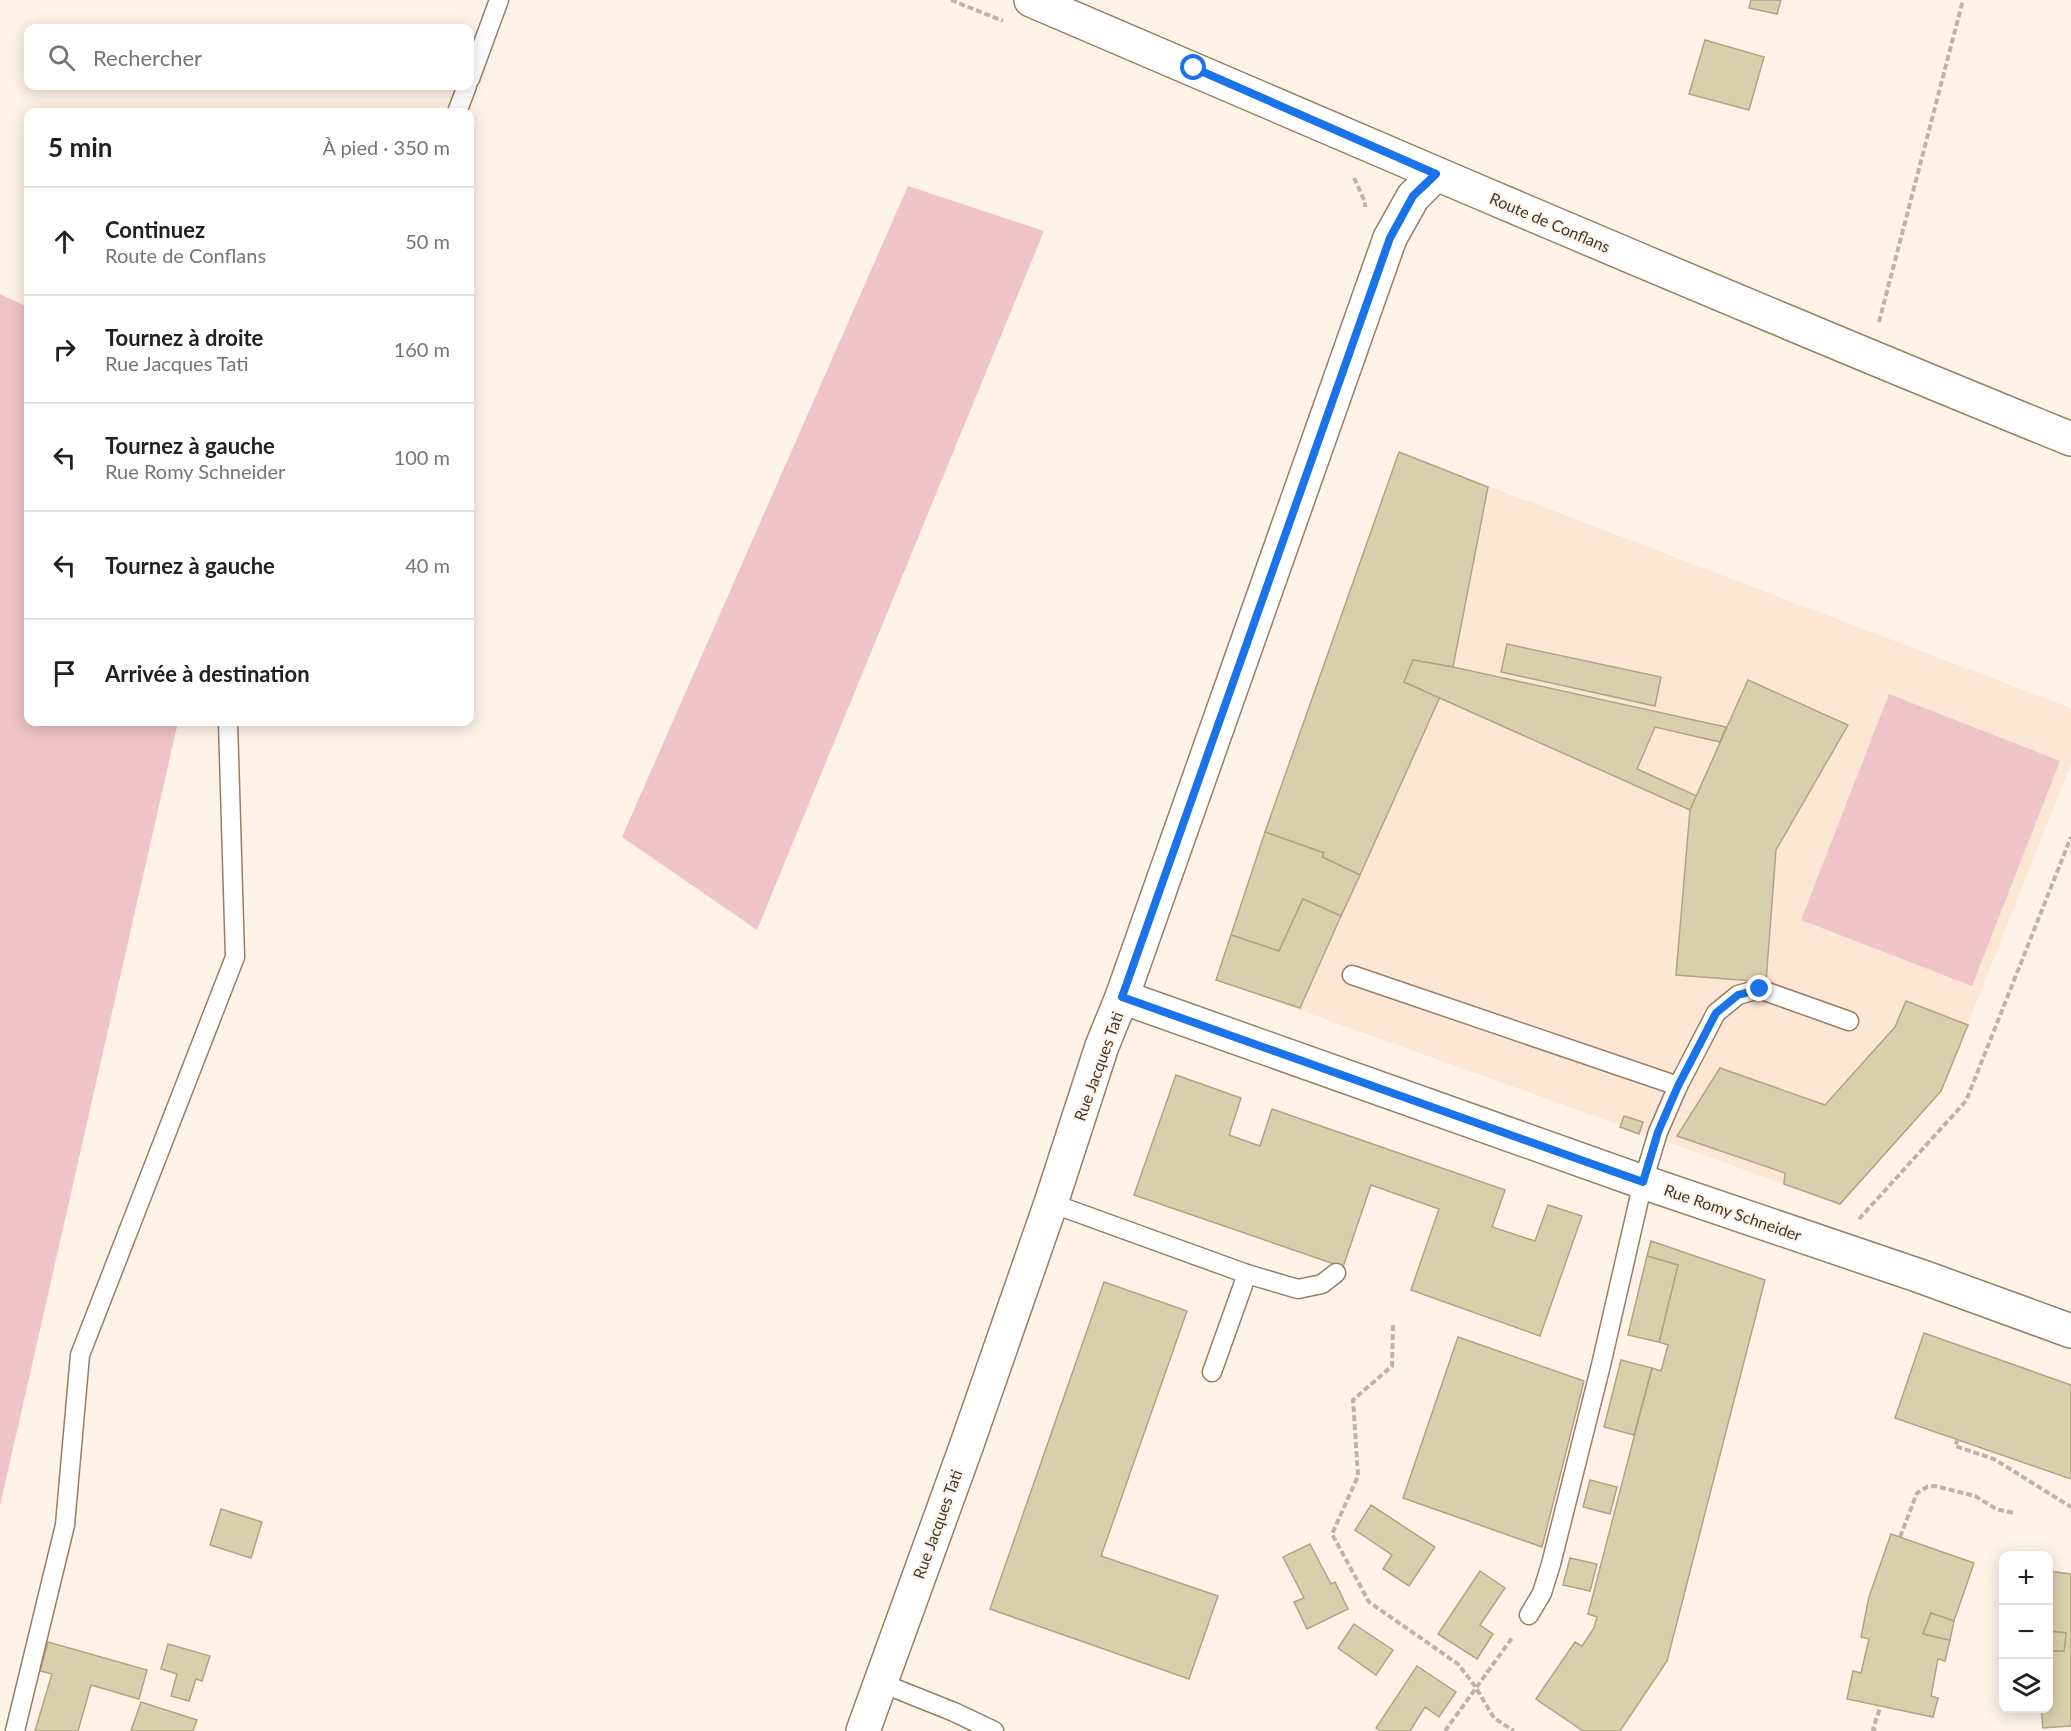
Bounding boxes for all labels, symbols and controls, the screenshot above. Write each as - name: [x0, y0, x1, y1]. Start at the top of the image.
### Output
- search box: [24, 24, 474, 90]
- icon: search: [45, 41, 78, 74]
- text: Rechercher: [93, 44, 202, 71]
- route start: [1180, 54, 1206, 80]
- text: 5 min: [48, 131, 112, 163]
- text: À pied · 350 m: [322, 135, 450, 159]
- street label: Route de Conflans: [1487, 188, 1613, 256]
- text: Continuez: [105, 216, 205, 243]
- icon: ahead: [48, 225, 81, 258]
- text: 50 m: [405, 229, 450, 253]
- text: Route de Conflans: [105, 243, 266, 267]
- text: Tournez à droite: [105, 324, 263, 351]
- icon: right: [48, 333, 81, 366]
- text: 160 m: [394, 337, 450, 361]
- text: Rue Jacques Tati: [105, 351, 249, 375]
- text: Tournez à gauche: [105, 432, 275, 459]
- icon: left: [48, 441, 81, 474]
- text: 100 m: [394, 445, 450, 469]
- text: Rue Romy Schneider: [105, 459, 285, 483]
- icon: left: [48, 549, 81, 582]
- text: Tournez à gauche: [105, 552, 275, 579]
- text: 40 m: [405, 553, 450, 577]
- icon: arrive: [48, 657, 81, 690]
- text: Arrivée à destination: [105, 660, 310, 687]
- route end: [1746, 975, 1772, 1001]
- street label: Rue Jacques Tati: [1069, 1009, 1127, 1123]
- street label: Rue Romy Schneider: [1662, 1180, 1804, 1245]
- street label: Rue Jacques Tati: [908, 1467, 966, 1581]
- map controls: [1999, 1551, 2053, 1713]
- button: +: [1999, 1551, 2053, 1605]
- button: −: [1999, 1605, 2053, 1659]
- button: layers: [1999, 1659, 2053, 1713]

